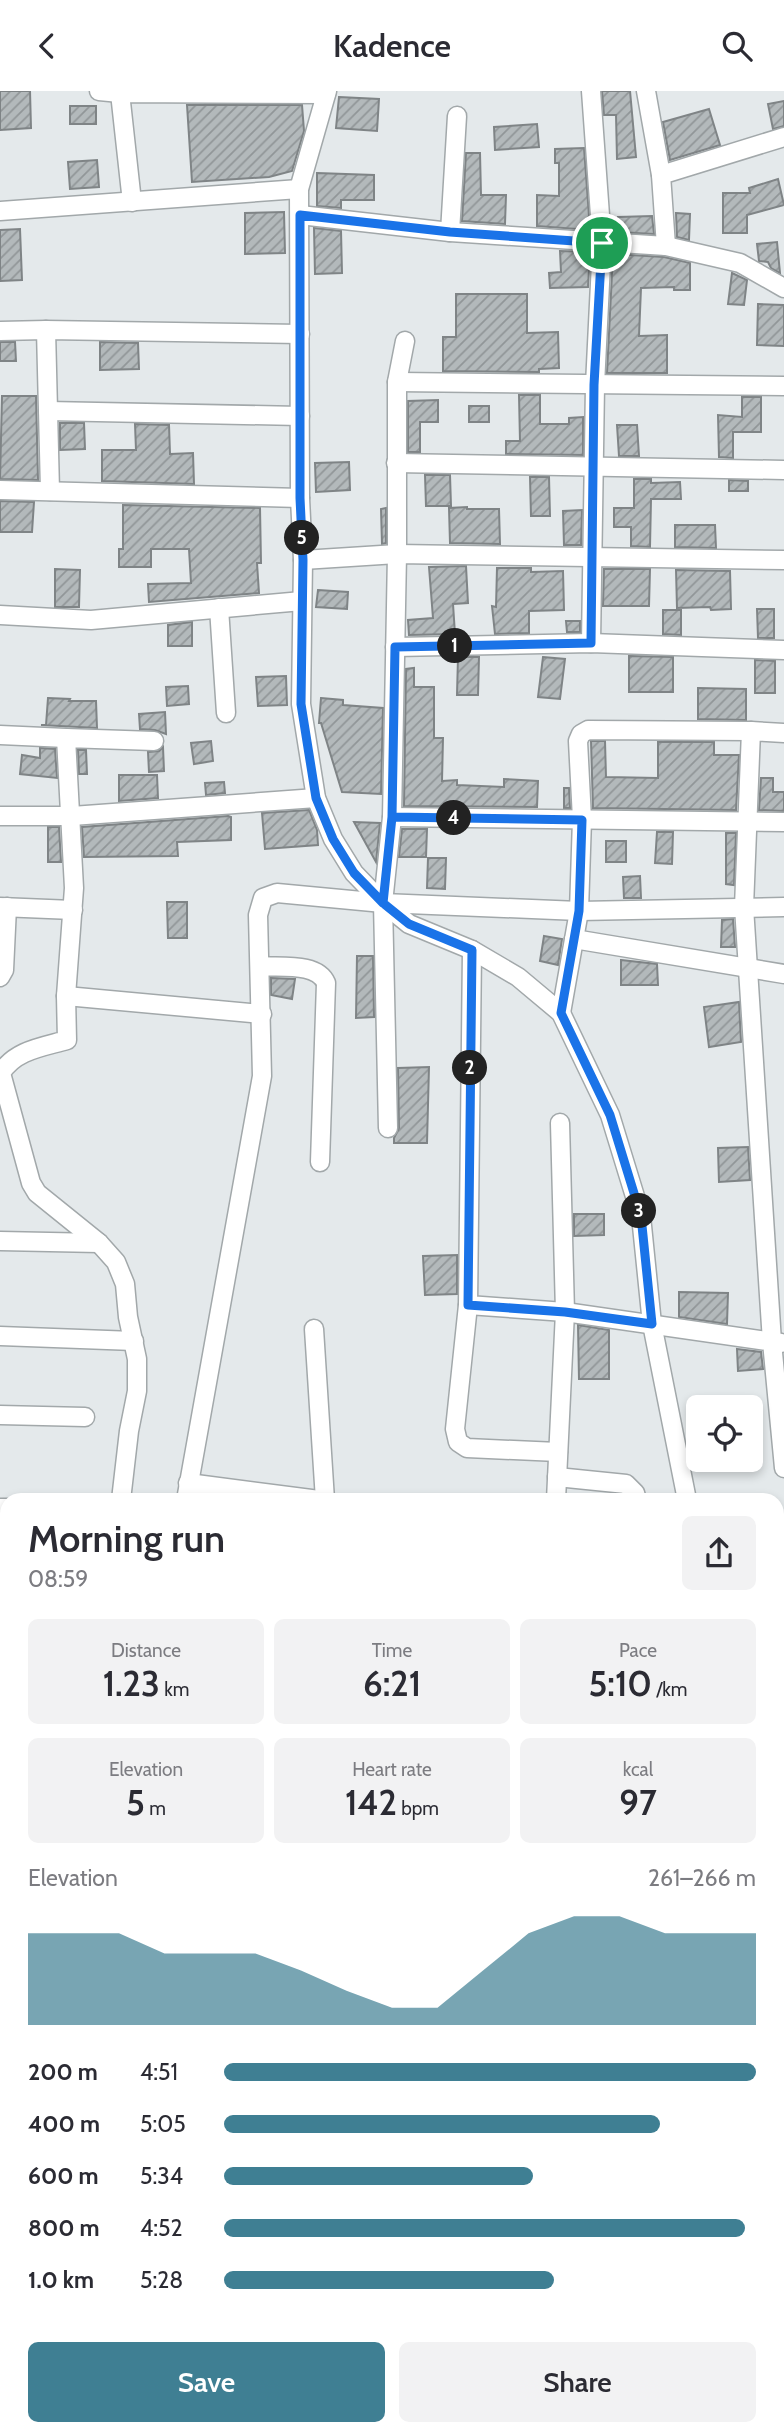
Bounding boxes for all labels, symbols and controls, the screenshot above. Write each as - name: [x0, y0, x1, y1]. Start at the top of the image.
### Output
- text: Kadence: [333, 26, 451, 65]
- icon: back: [28, 27, 66, 65]
- icon: search: [718, 27, 756, 65]
- pin: [572, 213, 632, 273]
- icon: arrive: [583, 224, 621, 262]
- pin: 5: [284, 521, 320, 555]
- text: 5: [296, 526, 307, 549]
- pin: 1: [438, 629, 472, 663]
- text: 1: [451, 634, 458, 657]
- pin: 4: [436, 801, 472, 835]
- text: 4: [448, 806, 459, 829]
- pin: 2: [452, 1051, 488, 1086]
- text: 2: [464, 1056, 475, 1079]
- pin: 3: [622, 1193, 656, 1229]
- text: 3: [633, 1199, 644, 1222]
- map controls: [686, 1395, 763, 1472]
- button: locate: [686, 1395, 763, 1472]
- text: Morning run: [28, 1515, 225, 1562]
- button: share: [682, 1516, 756, 1590]
- text: 08:59: [28, 1565, 88, 1593]
- text: Distance: [111, 1639, 181, 1662]
- text: Time: [372, 1639, 412, 1662]
- text: Pace: [619, 1639, 657, 1662]
- text: 1.23: [103, 1662, 160, 1705]
- text: 6:21: [363, 1662, 421, 1705]
- text: 5:10: [588, 1662, 652, 1705]
- text: km: [160, 1678, 189, 1701]
- text: /km: [652, 1678, 688, 1701]
- text: Elevation: [109, 1758, 183, 1781]
- text: Heart rate: [352, 1758, 432, 1781]
- text: kcal: [623, 1758, 653, 1781]
- text: 5: [126, 1781, 145, 1824]
- text: 142: [345, 1781, 397, 1824]
- text: 97: [619, 1781, 657, 1824]
- text: m: [145, 1797, 166, 1820]
- text: bpm: [397, 1797, 439, 1820]
- text: Elevation: [28, 1864, 118, 1892]
- text: 261–266 m: [648, 1864, 756, 1892]
- text: 200 m: [28, 2058, 98, 2086]
- text: 4:51: [140, 2058, 178, 2086]
- text: 400 m: [28, 2110, 100, 2138]
- text: 5:05: [140, 2110, 186, 2138]
- text: 600 m: [28, 2162, 99, 2190]
- text: 5:34: [140, 2162, 183, 2190]
- text: 800 m: [28, 2214, 100, 2242]
- text: 4:52: [140, 2214, 183, 2242]
- text: 1.0 km: [28, 2266, 94, 2294]
- text: 5:28: [140, 2266, 183, 2294]
- button: Save: [28, 2342, 385, 2422]
- button: Share: [399, 2342, 756, 2422]

